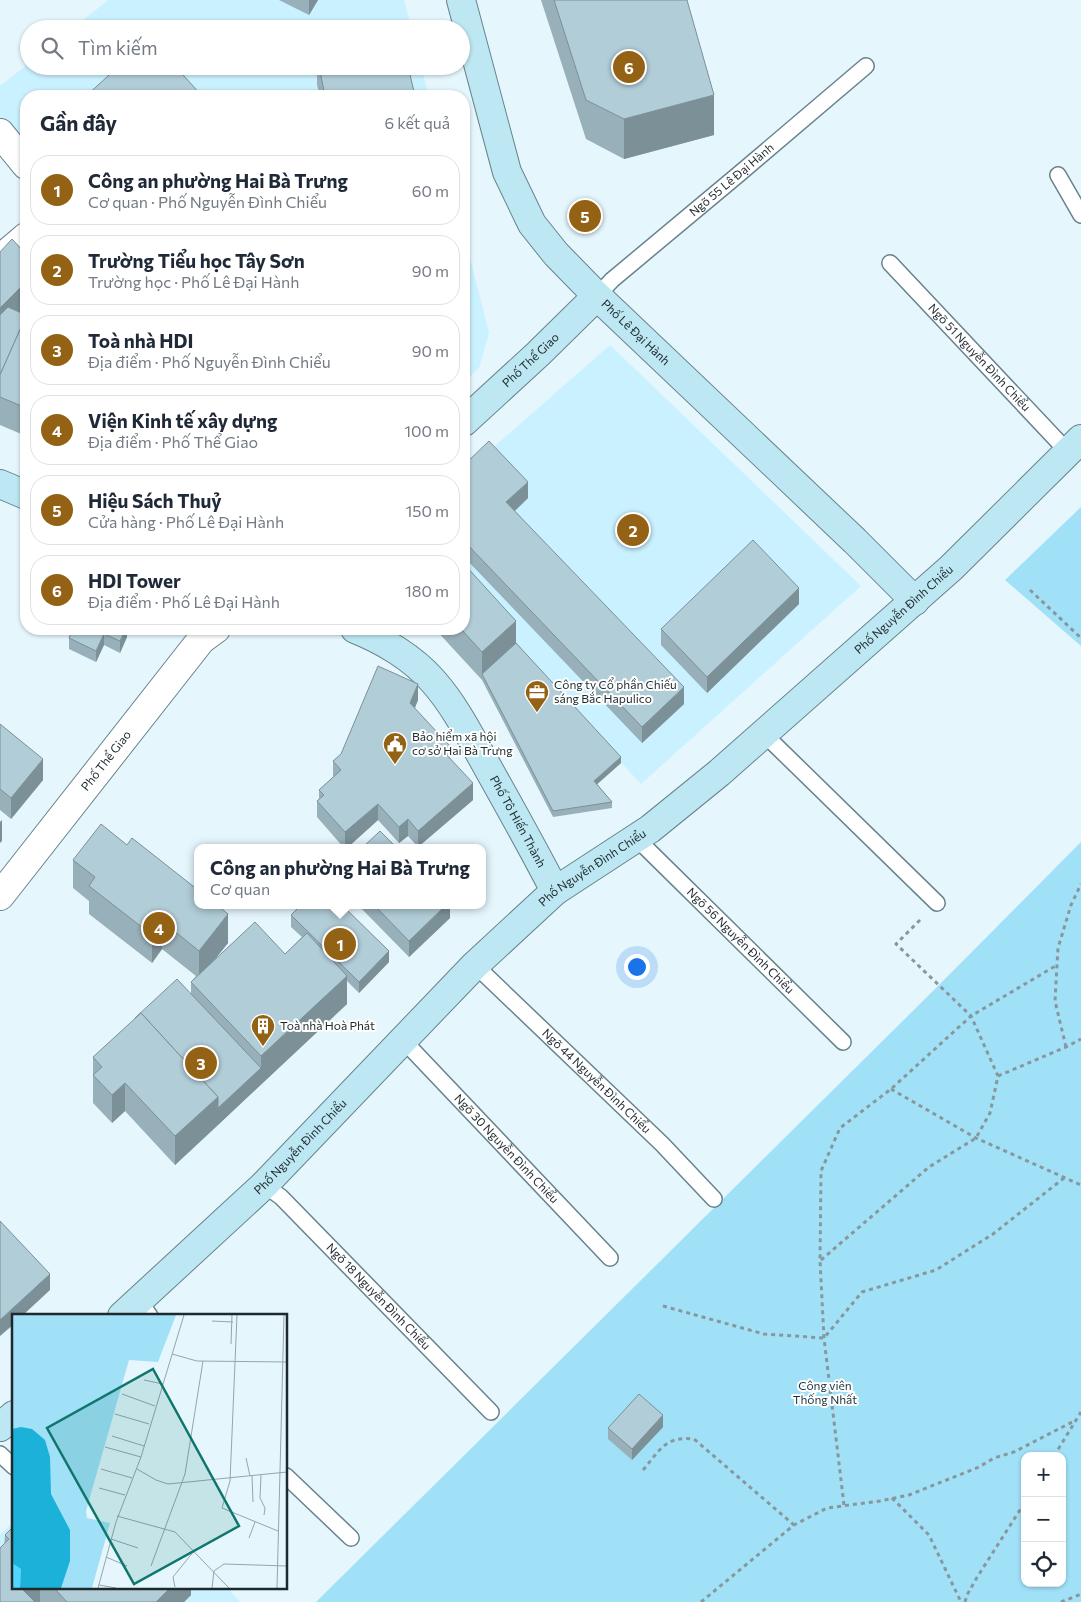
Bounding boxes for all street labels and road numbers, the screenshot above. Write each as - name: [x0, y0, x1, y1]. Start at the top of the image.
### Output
- street label: Ngõ 55 Lê Đại Hành: [686, 140, 776, 219]
- street label: Phố Lê Đại Hành: [599, 296, 673, 368]
- street label: Ngõ 51 Nguyễn Đình Chiểu: [926, 300, 1034, 414]
- street label: Phố Thể Giao: [499, 330, 561, 389]
- street label: Phố Nguyễn Đình Chiểu: [851, 562, 955, 656]
- street label: Phố Thể Giao: [78, 727, 133, 793]
- street label: Phố Tô Hiến Thành: [488, 773, 549, 870]
- street label: Phố Nguyễn Đình Chiểu: [535, 826, 648, 909]
- street label: Ngõ 56 Nguyễn Đình Chiểu: [685, 884, 797, 996]
- street label: Ngõ 44 Nguyễn Đình Chiểu: [540, 1025, 654, 1136]
- street label: Ngõ 30 Nguyễn Đình Chiểu: [452, 1091, 562, 1206]
- street label: Phố Nguyễn Đình Chiểu: [251, 1096, 349, 1197]
- street label: Ngõ 18 Nguyễn Đình Chiểu: [324, 1240, 434, 1352]

